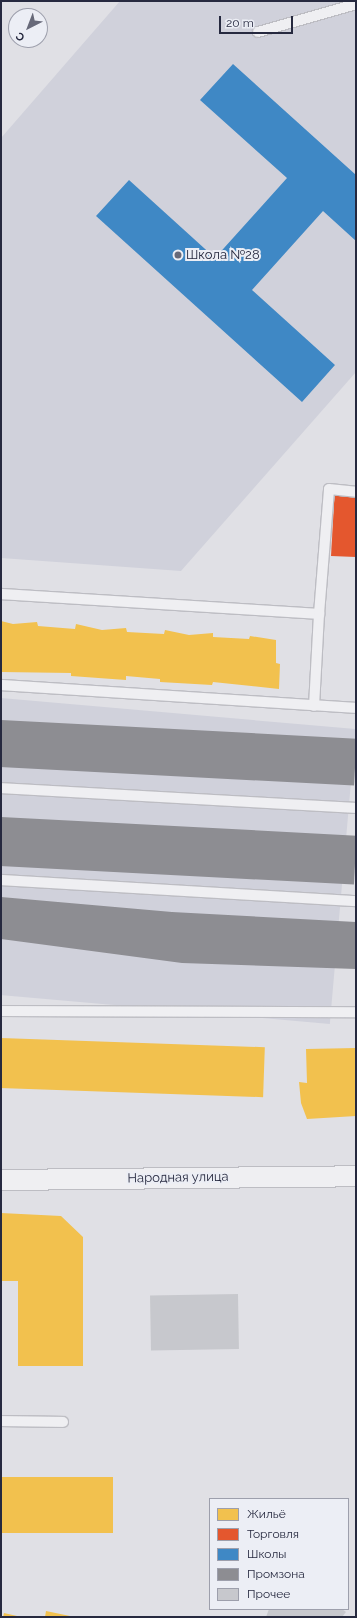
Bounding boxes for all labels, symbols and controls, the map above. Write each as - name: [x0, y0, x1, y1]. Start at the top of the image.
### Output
- north arrow: [8, 8, 48, 48]
- scale bar: [221, 8, 295, 34]
- text: 20 m: [226, 16, 254, 30]
- text: С: [13, 29, 27, 44]
- place label: Школа №28: [186, 247, 260, 263]
- marker: Школа №28: [173, 250, 183, 260]
- street label: Народная улица: [127, 1169, 229, 1187]
- legend: [209, 1498, 349, 1610]
- text: Жильё: [247, 1507, 286, 1521]
- text: Торговля: [247, 1527, 299, 1541]
- text: Школы: [247, 1547, 286, 1561]
- text: Промзона: [247, 1567, 305, 1581]
- text: Прочее: [247, 1587, 290, 1601]

